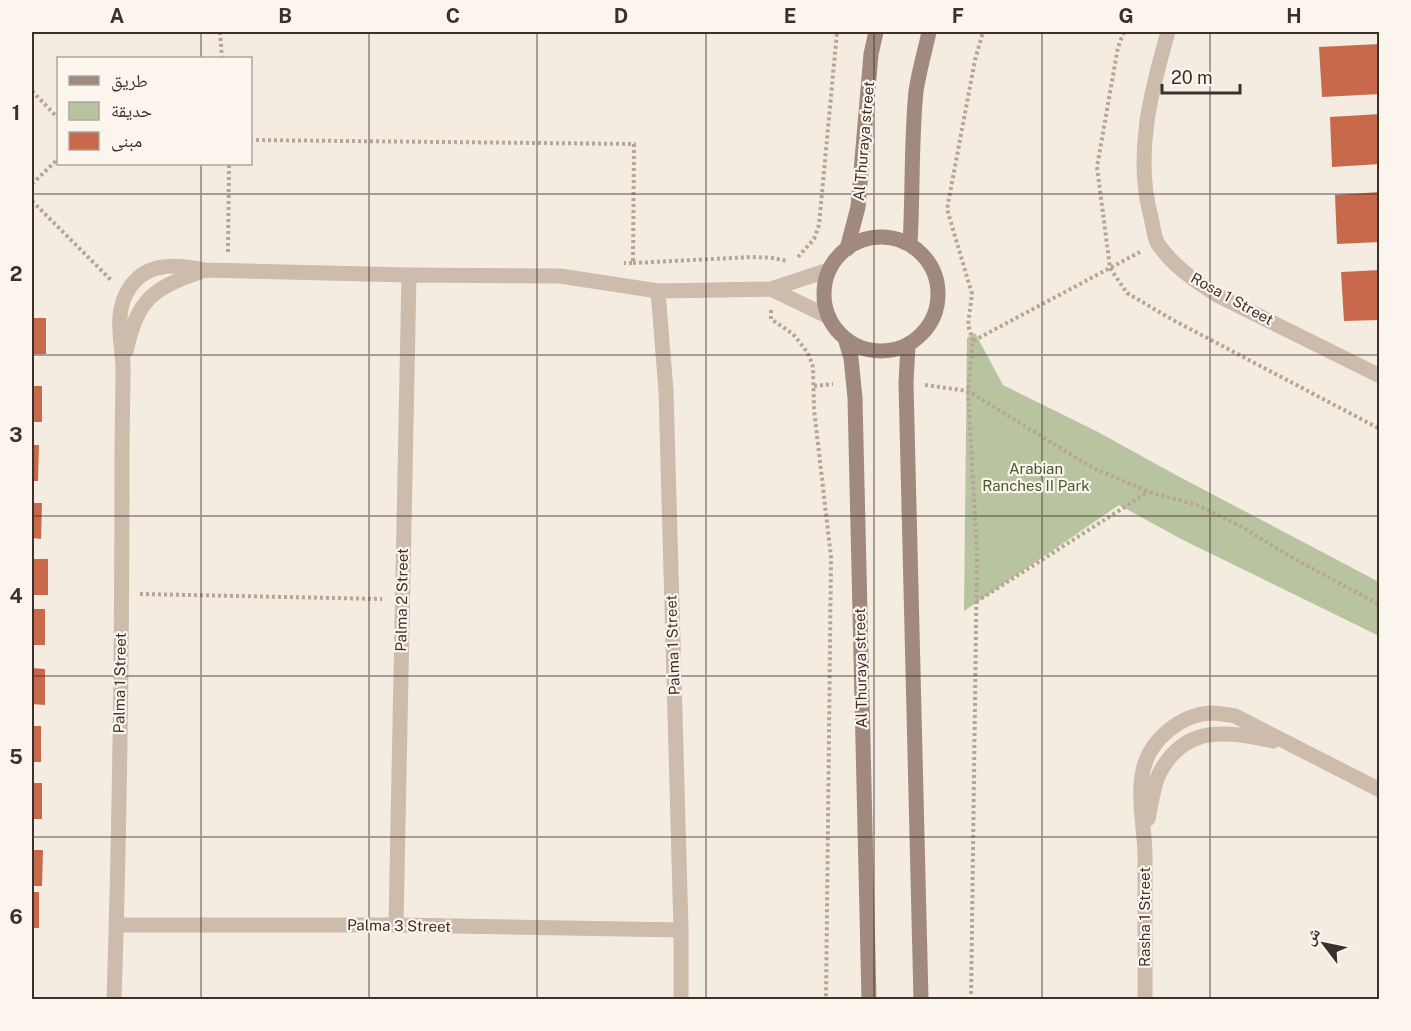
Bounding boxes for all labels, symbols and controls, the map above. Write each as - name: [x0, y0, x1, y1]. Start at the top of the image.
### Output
- text: A: [110, 4, 124, 28]
- text: B: [278, 4, 292, 28]
- text: C: [446, 4, 460, 28]
- text: D: [614, 4, 628, 28]
- text: E: [784, 4, 796, 28]
- text: F: [952, 4, 964, 28]
- text: G: [1118, 4, 1134, 28]
- text: H: [1286, 4, 1302, 28]
- legend: [57, 57, 252, 165]
- scale bar: [1162, 57, 1240, 95]
- text: 20 m: [1171, 67, 1213, 88]
- text: طريق: [111, 70, 148, 92]
- street label: Al Thuraya street: [850, 80, 877, 202]
- text: حديقة: [111, 100, 152, 121]
- text: 1: [12, 101, 20, 125]
- text: مبنى: [111, 130, 142, 152]
- text: 2: [10, 262, 22, 286]
- street label: Rosa 1 Street: [1188, 269, 1276, 328]
- text: 3: [9, 423, 23, 447]
- park label: Arabian Ranches II Park: [982, 460, 1090, 494]
- street label: Palma 2 Street: [392, 548, 411, 652]
- text: 4: [9, 584, 23, 608]
- street label: Palma 1 Street: [662, 594, 683, 696]
- street label: Al Thuraya street: [851, 608, 870, 728]
- street label: Palma 1 Street: [110, 632, 129, 733]
- text: 5: [9, 745, 23, 769]
- street label: Rasha 1 Street: [1136, 867, 1153, 967]
- text: 6: [9, 905, 23, 929]
- north arrow: [1294, 914, 1354, 974]
- street label: Palma 3 Street: [347, 916, 451, 935]
- text: ش: [1299, 924, 1324, 949]

